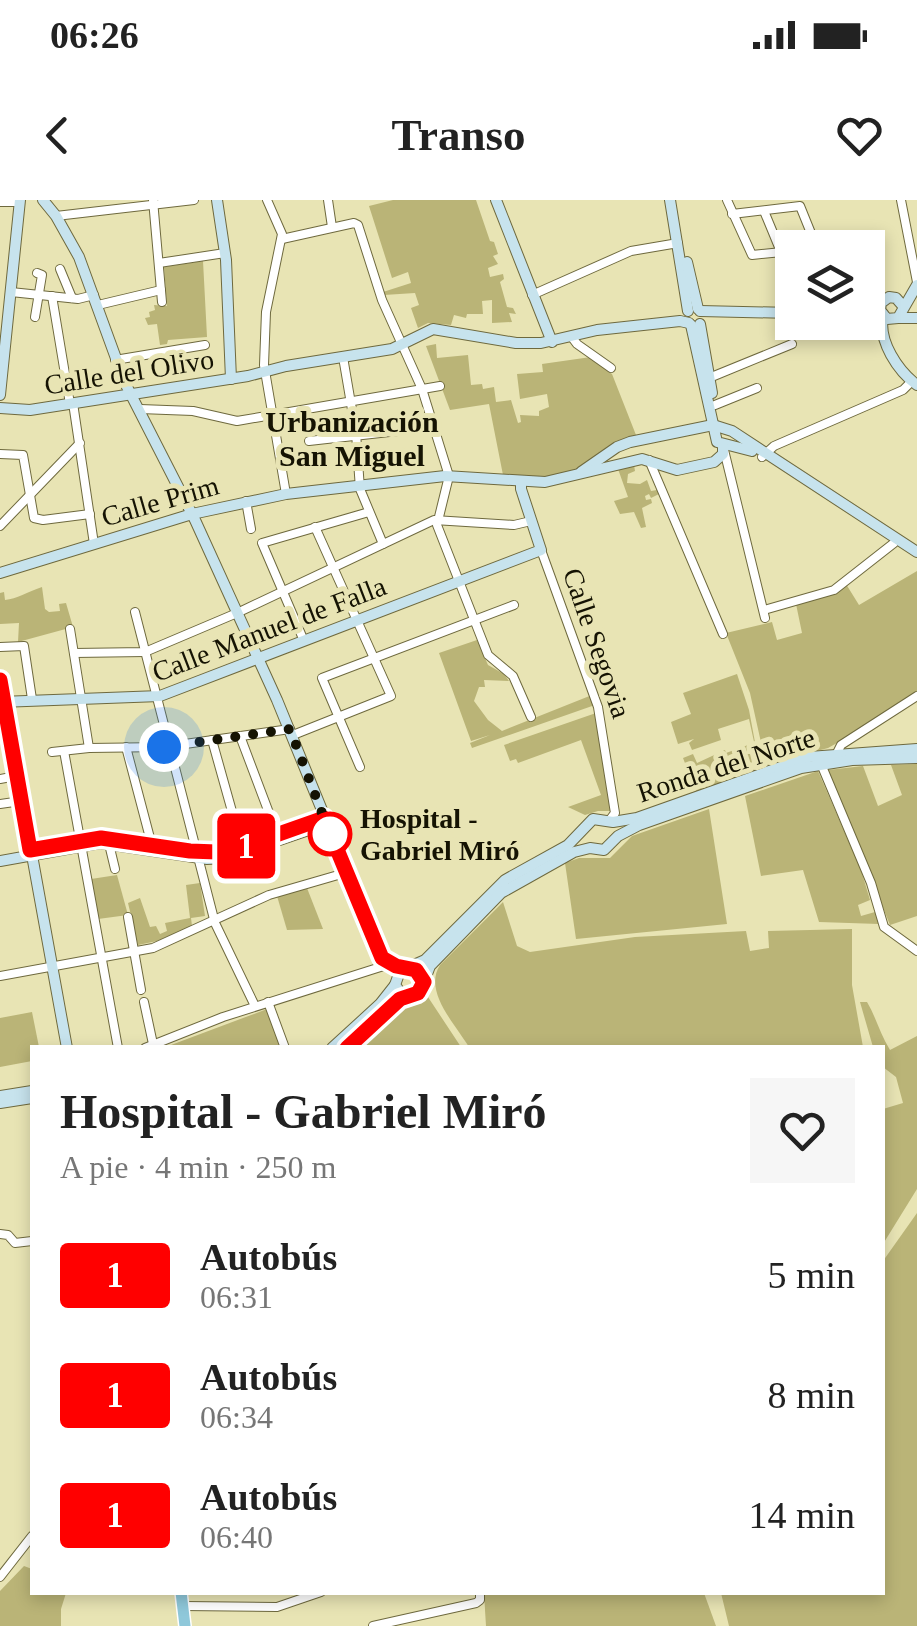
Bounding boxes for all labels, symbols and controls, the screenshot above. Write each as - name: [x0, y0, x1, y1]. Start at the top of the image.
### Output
- text: 06:26: [50, 14, 139, 56]
- icon: back: [30, 108, 85, 163]
- icon: heart: [832, 108, 887, 163]
- text: Transo: [391, 110, 526, 160]
- map controls: [775, 230, 885, 340]
- button: layers: [775, 230, 885, 340]
- street label: Calle del Olivo: [42, 343, 216, 401]
- district label: Urbanización San Miguel: [265, 405, 439, 472]
- street label: Calle Prim: [98, 469, 222, 533]
- street label: Calle Segovia: [557, 564, 637, 722]
- street label: Calle Manuel de Falla: [148, 570, 391, 688]
- your location: [139, 722, 189, 772]
- street label: Ronda del Norte: [633, 722, 819, 808]
- place label: Hospital - Gabriel Miró: [360, 803, 519, 866]
- marker: Hospital - Gabriel Miró: [309, 813, 351, 855]
- line badge: 1: [214, 814, 278, 878]
- text: 1: [237, 827, 255, 866]
- button: heart: [750, 1078, 855, 1183]
- text: Hospital - Gabriel Miró: [60, 1085, 547, 1138]
- text: A pie · 4 min · 250 m: [60, 1149, 336, 1185]
- text: Autobús: [200, 1236, 337, 1278]
- text: 5 min: [767, 1254, 855, 1296]
- text: 1: [106, 1256, 124, 1295]
- text: 06:31: [200, 1279, 273, 1315]
- text: Autobús: [200, 1356, 337, 1398]
- text: 8 min: [767, 1374, 855, 1416]
- text: 1: [106, 1376, 124, 1415]
- text: 06:34: [200, 1399, 273, 1435]
- text: Autobús: [200, 1476, 337, 1518]
- text: 14 min: [748, 1494, 855, 1536]
- text: 1: [106, 1496, 124, 1535]
- text: 06:40: [200, 1519, 273, 1555]

